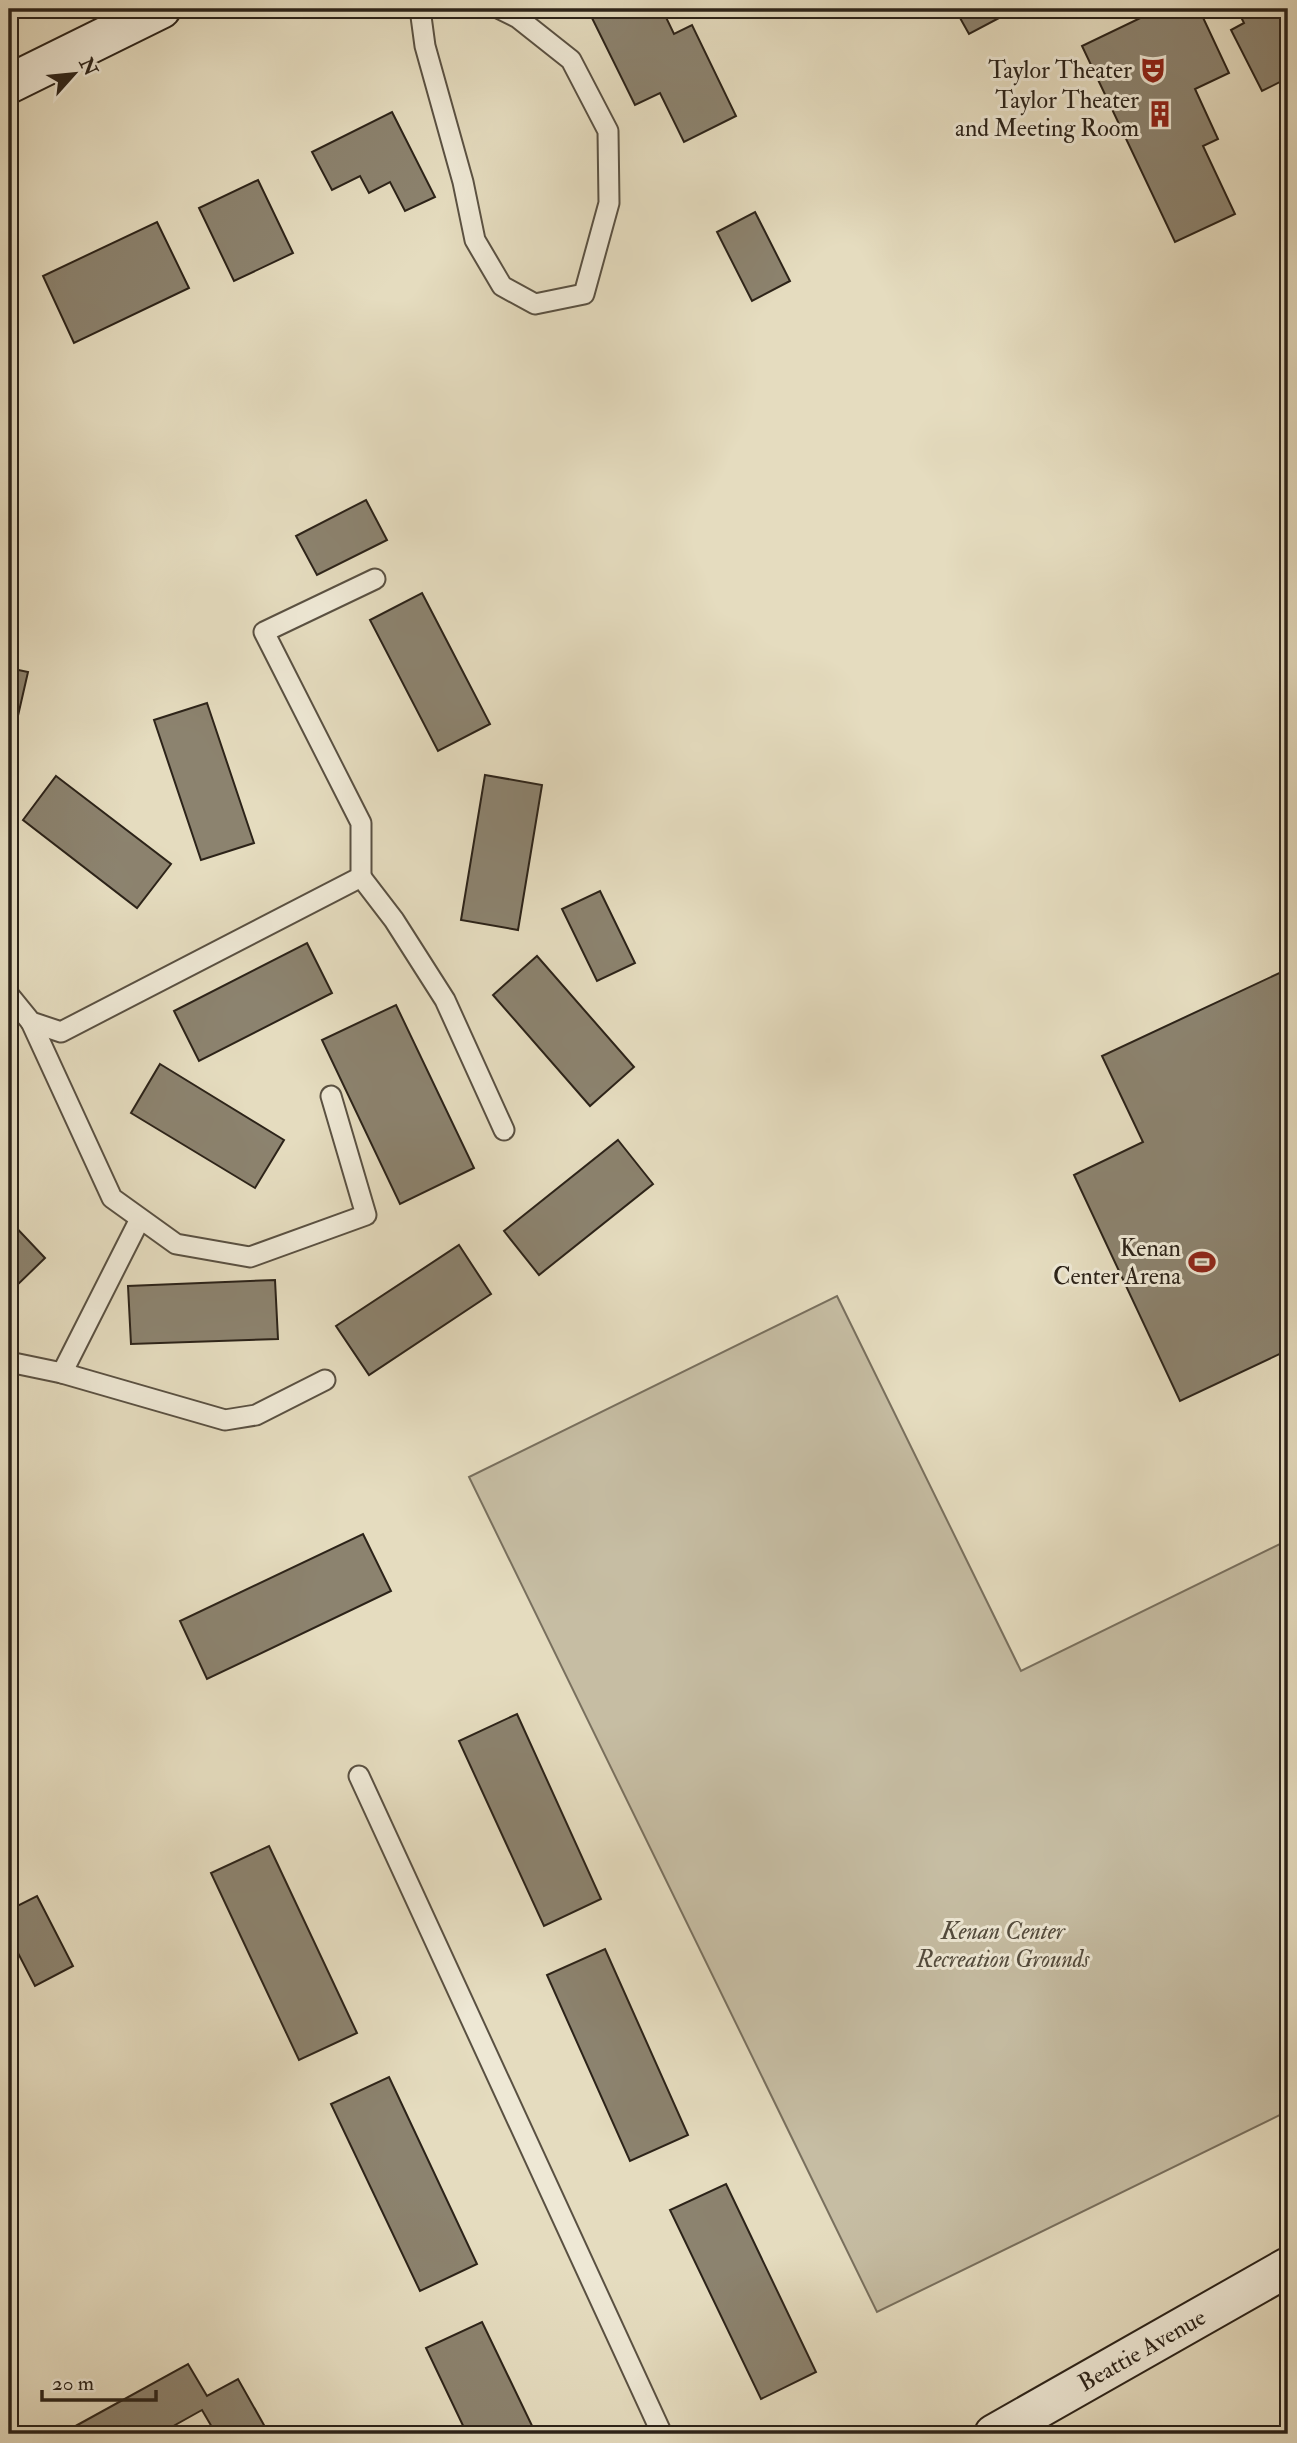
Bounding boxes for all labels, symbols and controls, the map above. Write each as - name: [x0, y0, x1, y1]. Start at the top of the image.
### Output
- north arrow: [38, 38, 108, 108]
- text: N: [73, 53, 103, 81]
- place label: Taylor Theater: [988, 55, 1132, 86]
- theatre icon: Taylor Theater: [1138, 55, 1168, 85]
- place label: Taylor Theater and Meeting Room: [955, 85, 1139, 144]
- building icon: Taylor Theater and Meeting Room: [1145, 99, 1175, 129]
- place label: Kenan Center Arena: [1053, 1233, 1182, 1292]
- sports icon: Kenan Center Arena: [1187, 1247, 1217, 1277]
- park label: Kenan Center Recreation Grounds: [916, 1916, 1090, 1975]
- street label: Beattie Avenue: [1072, 2301, 1211, 2399]
- scale bar: [42, 2359, 156, 2403]
- text: 20 m: [52, 2370, 94, 2397]

